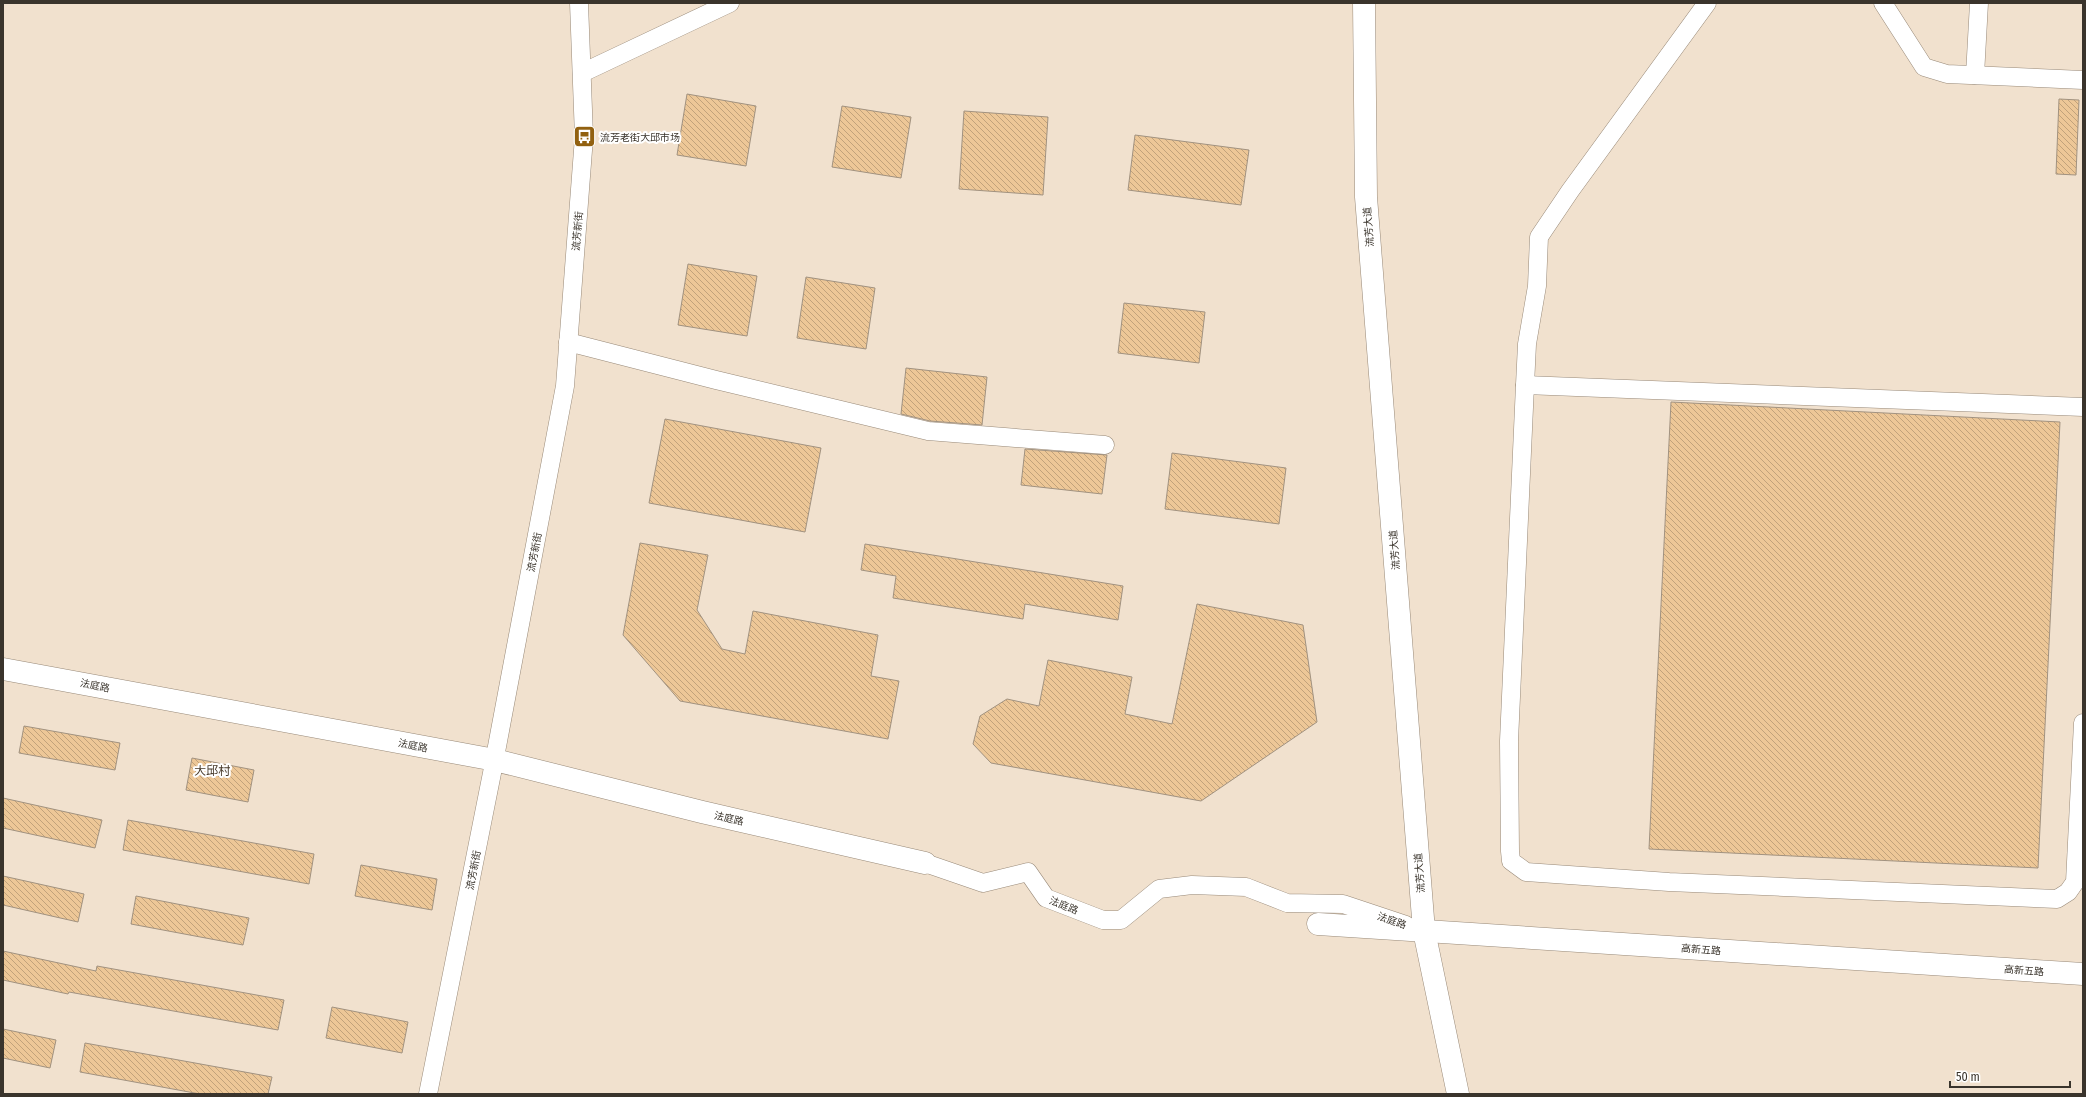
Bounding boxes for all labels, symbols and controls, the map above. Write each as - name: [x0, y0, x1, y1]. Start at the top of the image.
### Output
- bus stop icon: 流芳老街大邱市场: [571, 124, 597, 150]
- place label: 流芳老街大邱市场: [600, 132, 680, 144]
- street label: 流芳大道: [1362, 207, 1376, 247]
- street label: 流芳新街: [570, 211, 586, 252]
- street label: 流芳大道: [1388, 530, 1402, 570]
- street label: 流芳新街: [525, 531, 545, 573]
- street label: 法庭路: [79, 677, 111, 695]
- street label: 法庭路: [397, 737, 429, 755]
- district label: 大邱村: [194, 764, 231, 778]
- street label: 法庭路: [713, 810, 745, 828]
- street label: 流芳新街: [464, 849, 484, 891]
- street label: 流芳大道: [1413, 853, 1427, 893]
- street label: 法庭路: [1047, 895, 1080, 917]
- street label: 法庭路: [1376, 910, 1408, 932]
- street label: 高新五路: [1681, 943, 1721, 957]
- street label: 高新五路: [2004, 964, 2044, 978]
- scale bar: [1950, 1063, 2070, 1089]
- text: 50 m: [1956, 1070, 1980, 1084]

